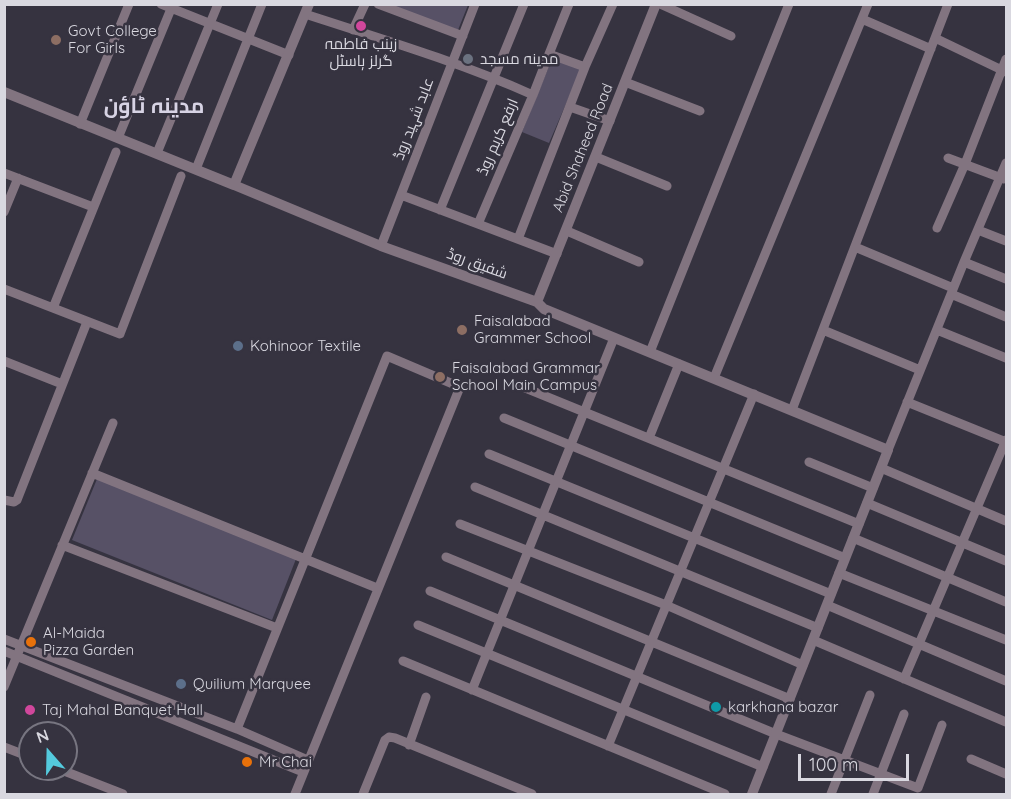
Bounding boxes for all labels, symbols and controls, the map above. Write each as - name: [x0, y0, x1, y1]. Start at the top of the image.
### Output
- marker: زینب فاطمہ گرلز ہاسٹل: [354, 19, 368, 33]
- place label: Govt College For Girls: [68, 22, 157, 57]
- marker: Govt College For Girls: [49, 33, 63, 47]
- place label: زینب فاطمہ گرلز ہاسٹل: [325, 35, 397, 70]
- place label: مدینہ مسجد: [480, 50, 558, 68]
- marker: مدینہ مسجد: [461, 52, 475, 66]
- street label: عابد شہید روڈ: [390, 75, 438, 163]
- street label: Abid Shaheed Road: [549, 81, 617, 215]
- district label: مدینہ ٹاؤن: [104, 94, 204, 120]
- street label: ارفع کریم روڈ: [474, 96, 522, 178]
- street label: شفیق روڈ: [444, 245, 510, 283]
- place label: Faisalabad Grammer School: [474, 312, 591, 347]
- marker: Faisalabad Grammer School: [455, 323, 469, 337]
- place label: Kohinoor Textile: [250, 337, 361, 355]
- marker: Kohinoor Textile: [231, 339, 245, 353]
- place label: Faisalabad Grammar School Main Campus: [452, 359, 600, 394]
- marker: Faisalabad Grammar School Main Campus: [433, 370, 447, 384]
- place label: Al-Maida Pizza Garden: [43, 624, 134, 659]
- marker: Al-Maida Pizza Garden: [24, 635, 38, 649]
- place label: Quilium Marquee: [193, 675, 311, 693]
- marker: Quilium Marquee: [174, 677, 188, 691]
- place label: karkhana bazar: [728, 698, 838, 716]
- marker: karkhana bazar: [709, 700, 723, 714]
- place label: Taj Mahal Banquet Hall: [42, 701, 203, 719]
- marker: Taj Mahal Banquet Hall: [23, 703, 37, 717]
- north arrow: [18, 721, 78, 781]
- text: N: [34, 725, 51, 747]
- scale bar: [801, 742, 912, 780]
- place label: Mr Chai: [259, 753, 312, 771]
- text: 100 m: [809, 753, 858, 776]
- marker: Mr Chai: [240, 755, 254, 769]

